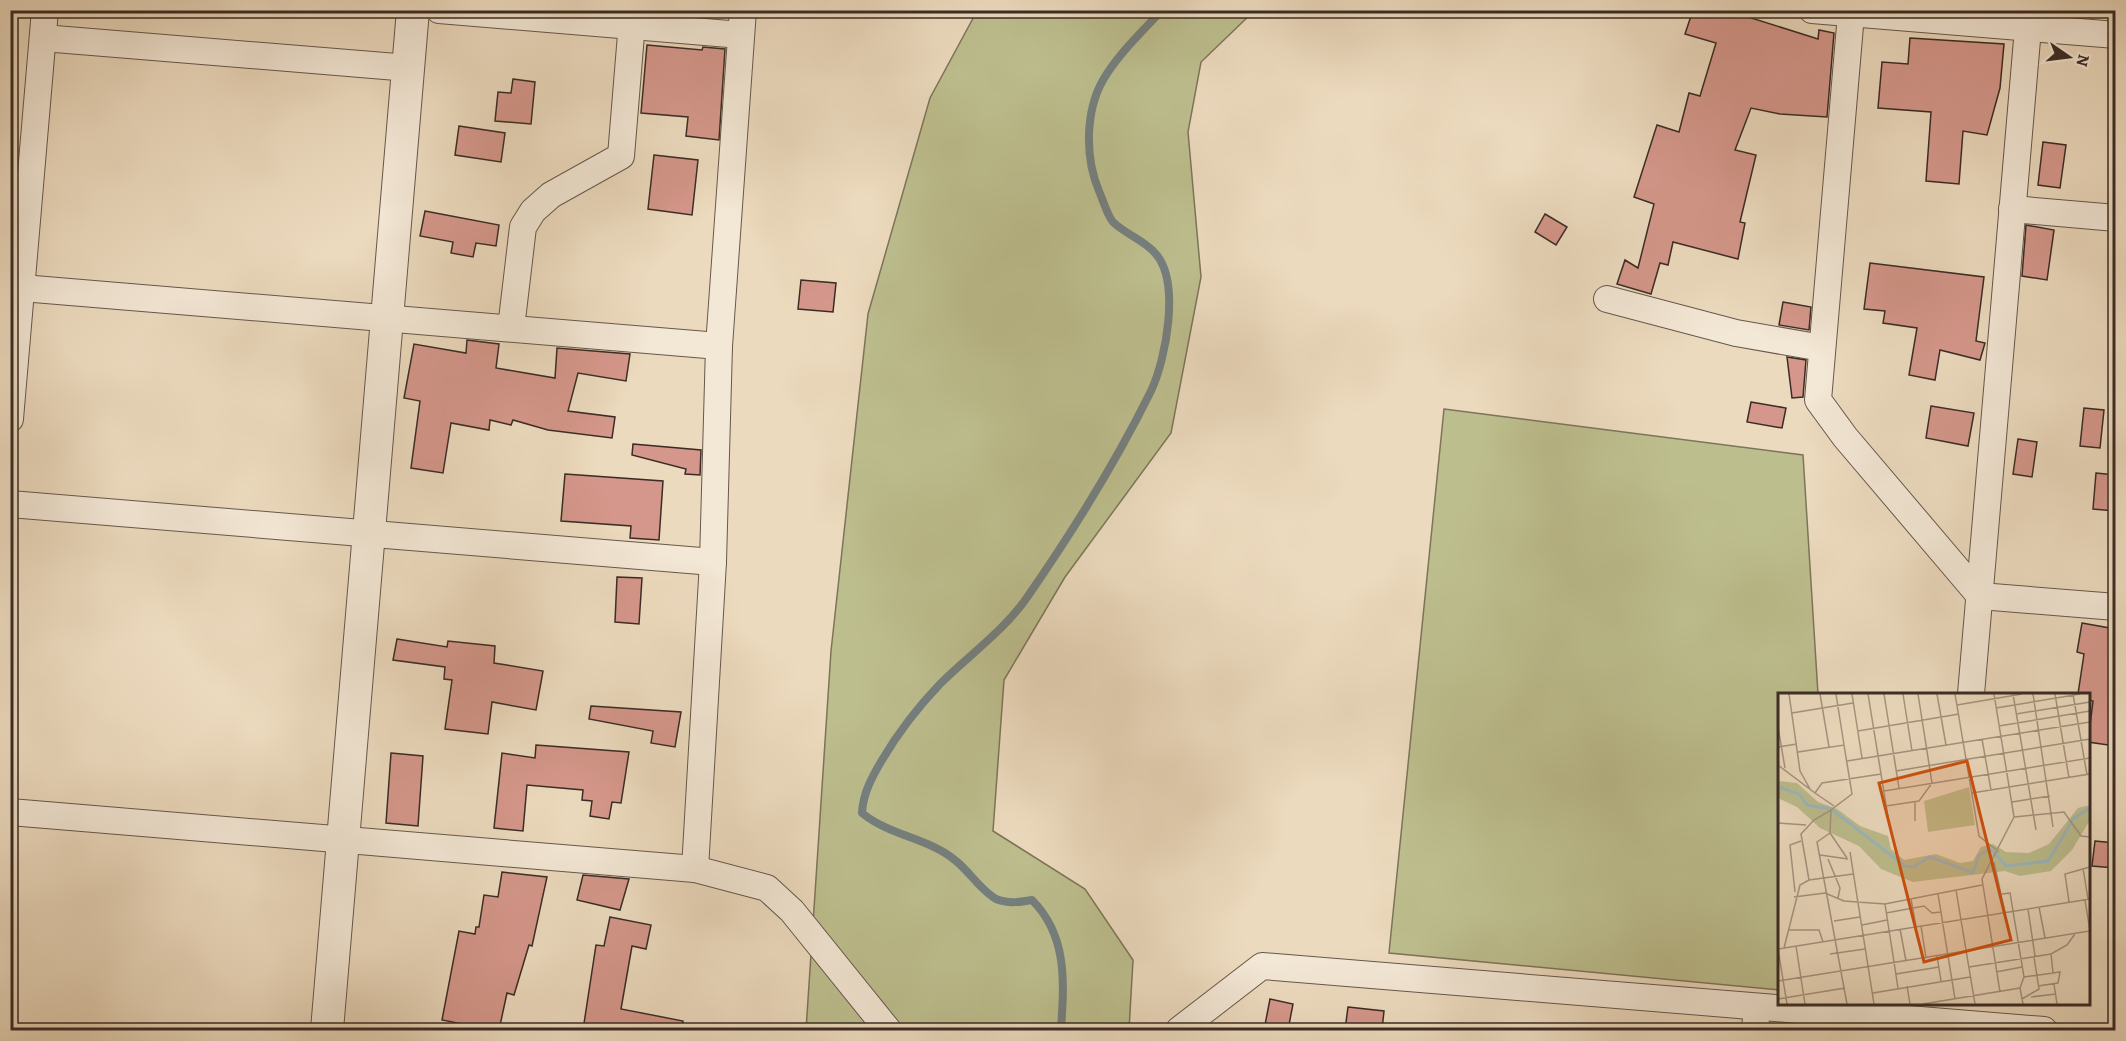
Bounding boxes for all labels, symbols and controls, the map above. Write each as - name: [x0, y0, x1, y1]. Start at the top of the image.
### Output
- north arrow: [2039, 27, 2099, 87]
- text: N: [2070, 52, 2095, 69]
- inset map: [1778, 693, 2090, 1005]

